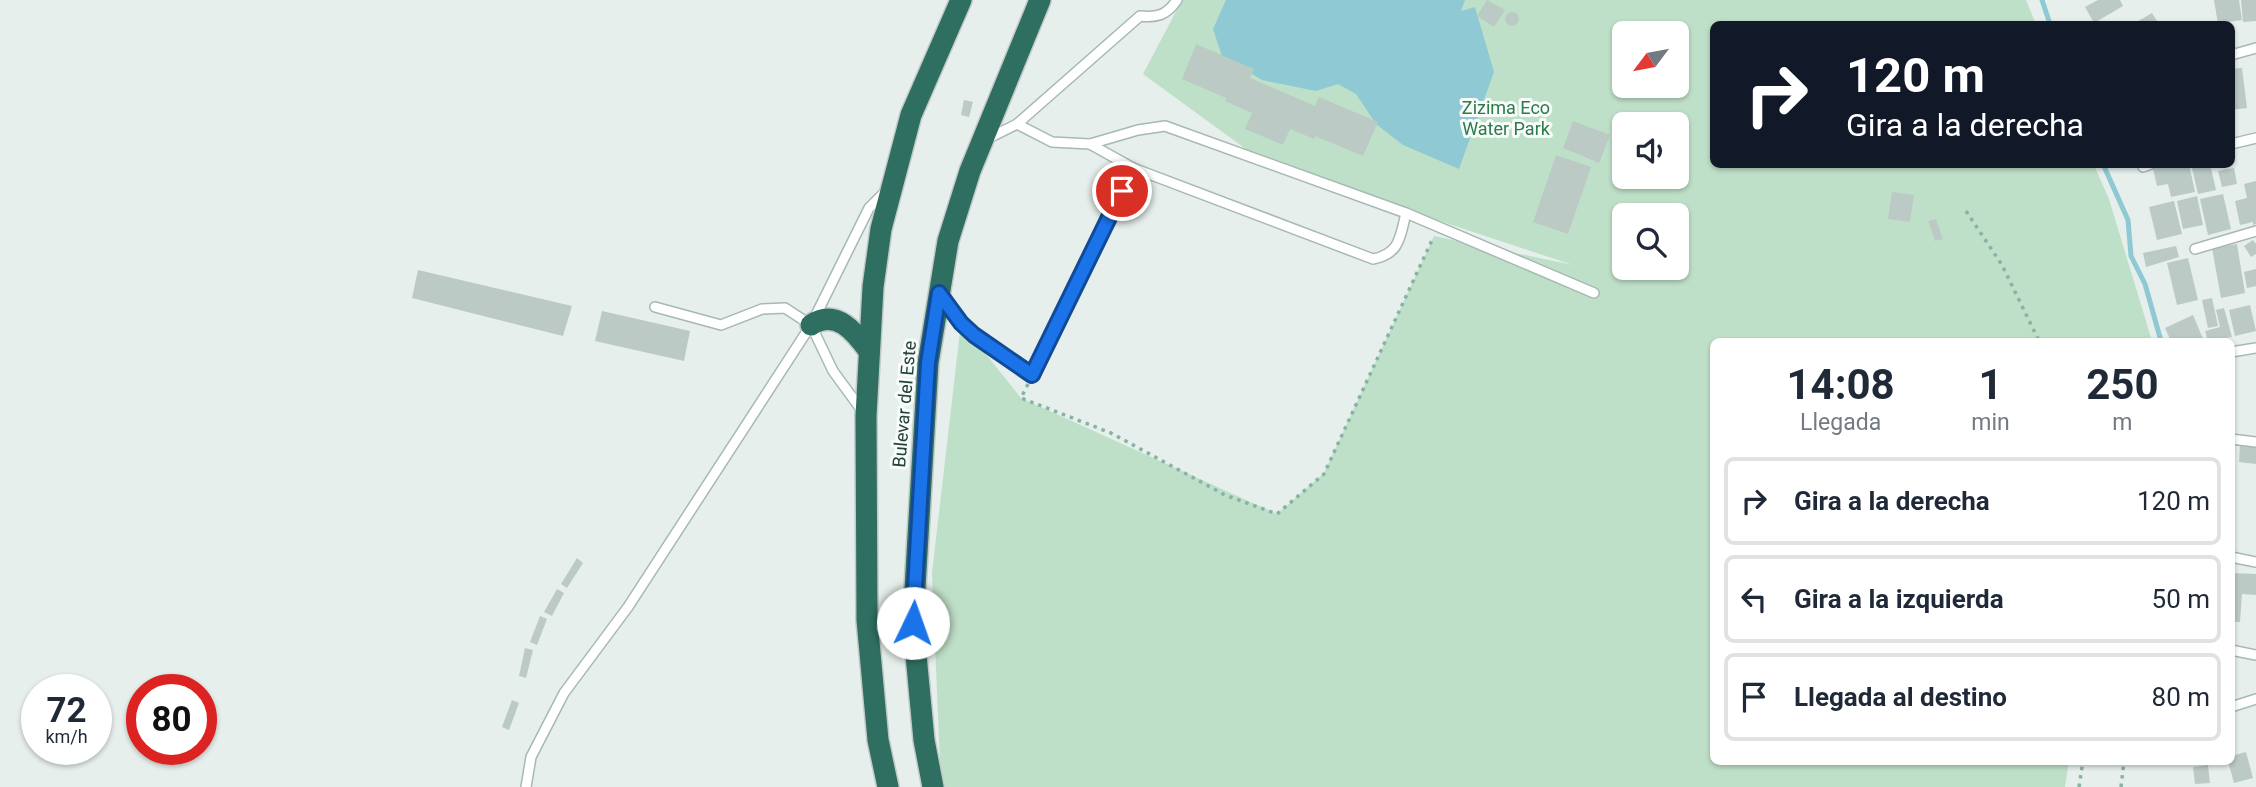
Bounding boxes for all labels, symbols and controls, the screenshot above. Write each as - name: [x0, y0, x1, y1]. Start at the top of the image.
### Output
- north arrow: [1612, 21, 1689, 98]
- map controls: [1612, 21, 1689, 280]
- text: 120 m: [1846, 47, 1985, 104]
- icon: right: [1731, 49, 1822, 140]
- park label: Zizima Eco Water Park: [1462, 97, 1551, 139]
- text: Gira a la derecha: [1846, 106, 2084, 144]
- button: sound: [1612, 112, 1689, 189]
- pin: [1092, 161, 1152, 221]
- icon: arrive: [1103, 172, 1141, 210]
- button: search: [1612, 203, 1689, 280]
- street label: Bulevar del Este: [888, 340, 920, 468]
- text: 14:08: [1787, 360, 1895, 409]
- text: 1: [1978, 360, 2003, 409]
- text: 250: [2086, 360, 2159, 409]
- text: Llegada: [1800, 409, 1881, 436]
- text: min: [1971, 409, 2010, 436]
- text: m: [2112, 409, 2132, 436]
- icon: right: [1735, 482, 1773, 520]
- text: Gira a la derecha: [1794, 486, 1990, 516]
- text: 120 m: [2137, 486, 2210, 516]
- icon: left: [1735, 580, 1773, 618]
- text: Gira a la izquierda: [1794, 584, 2004, 614]
- text: 50 m: [2152, 584, 2210, 614]
- position arrow: [876, 586, 950, 660]
- speed limit sign: 80: [126, 674, 217, 765]
- icon: arrive: [1735, 678, 1773, 716]
- text: Llegada al destino: [1794, 682, 2007, 712]
- text: 80 m: [2152, 682, 2210, 712]
- text: 72: [46, 690, 87, 731]
- text: km/h: [45, 726, 88, 747]

